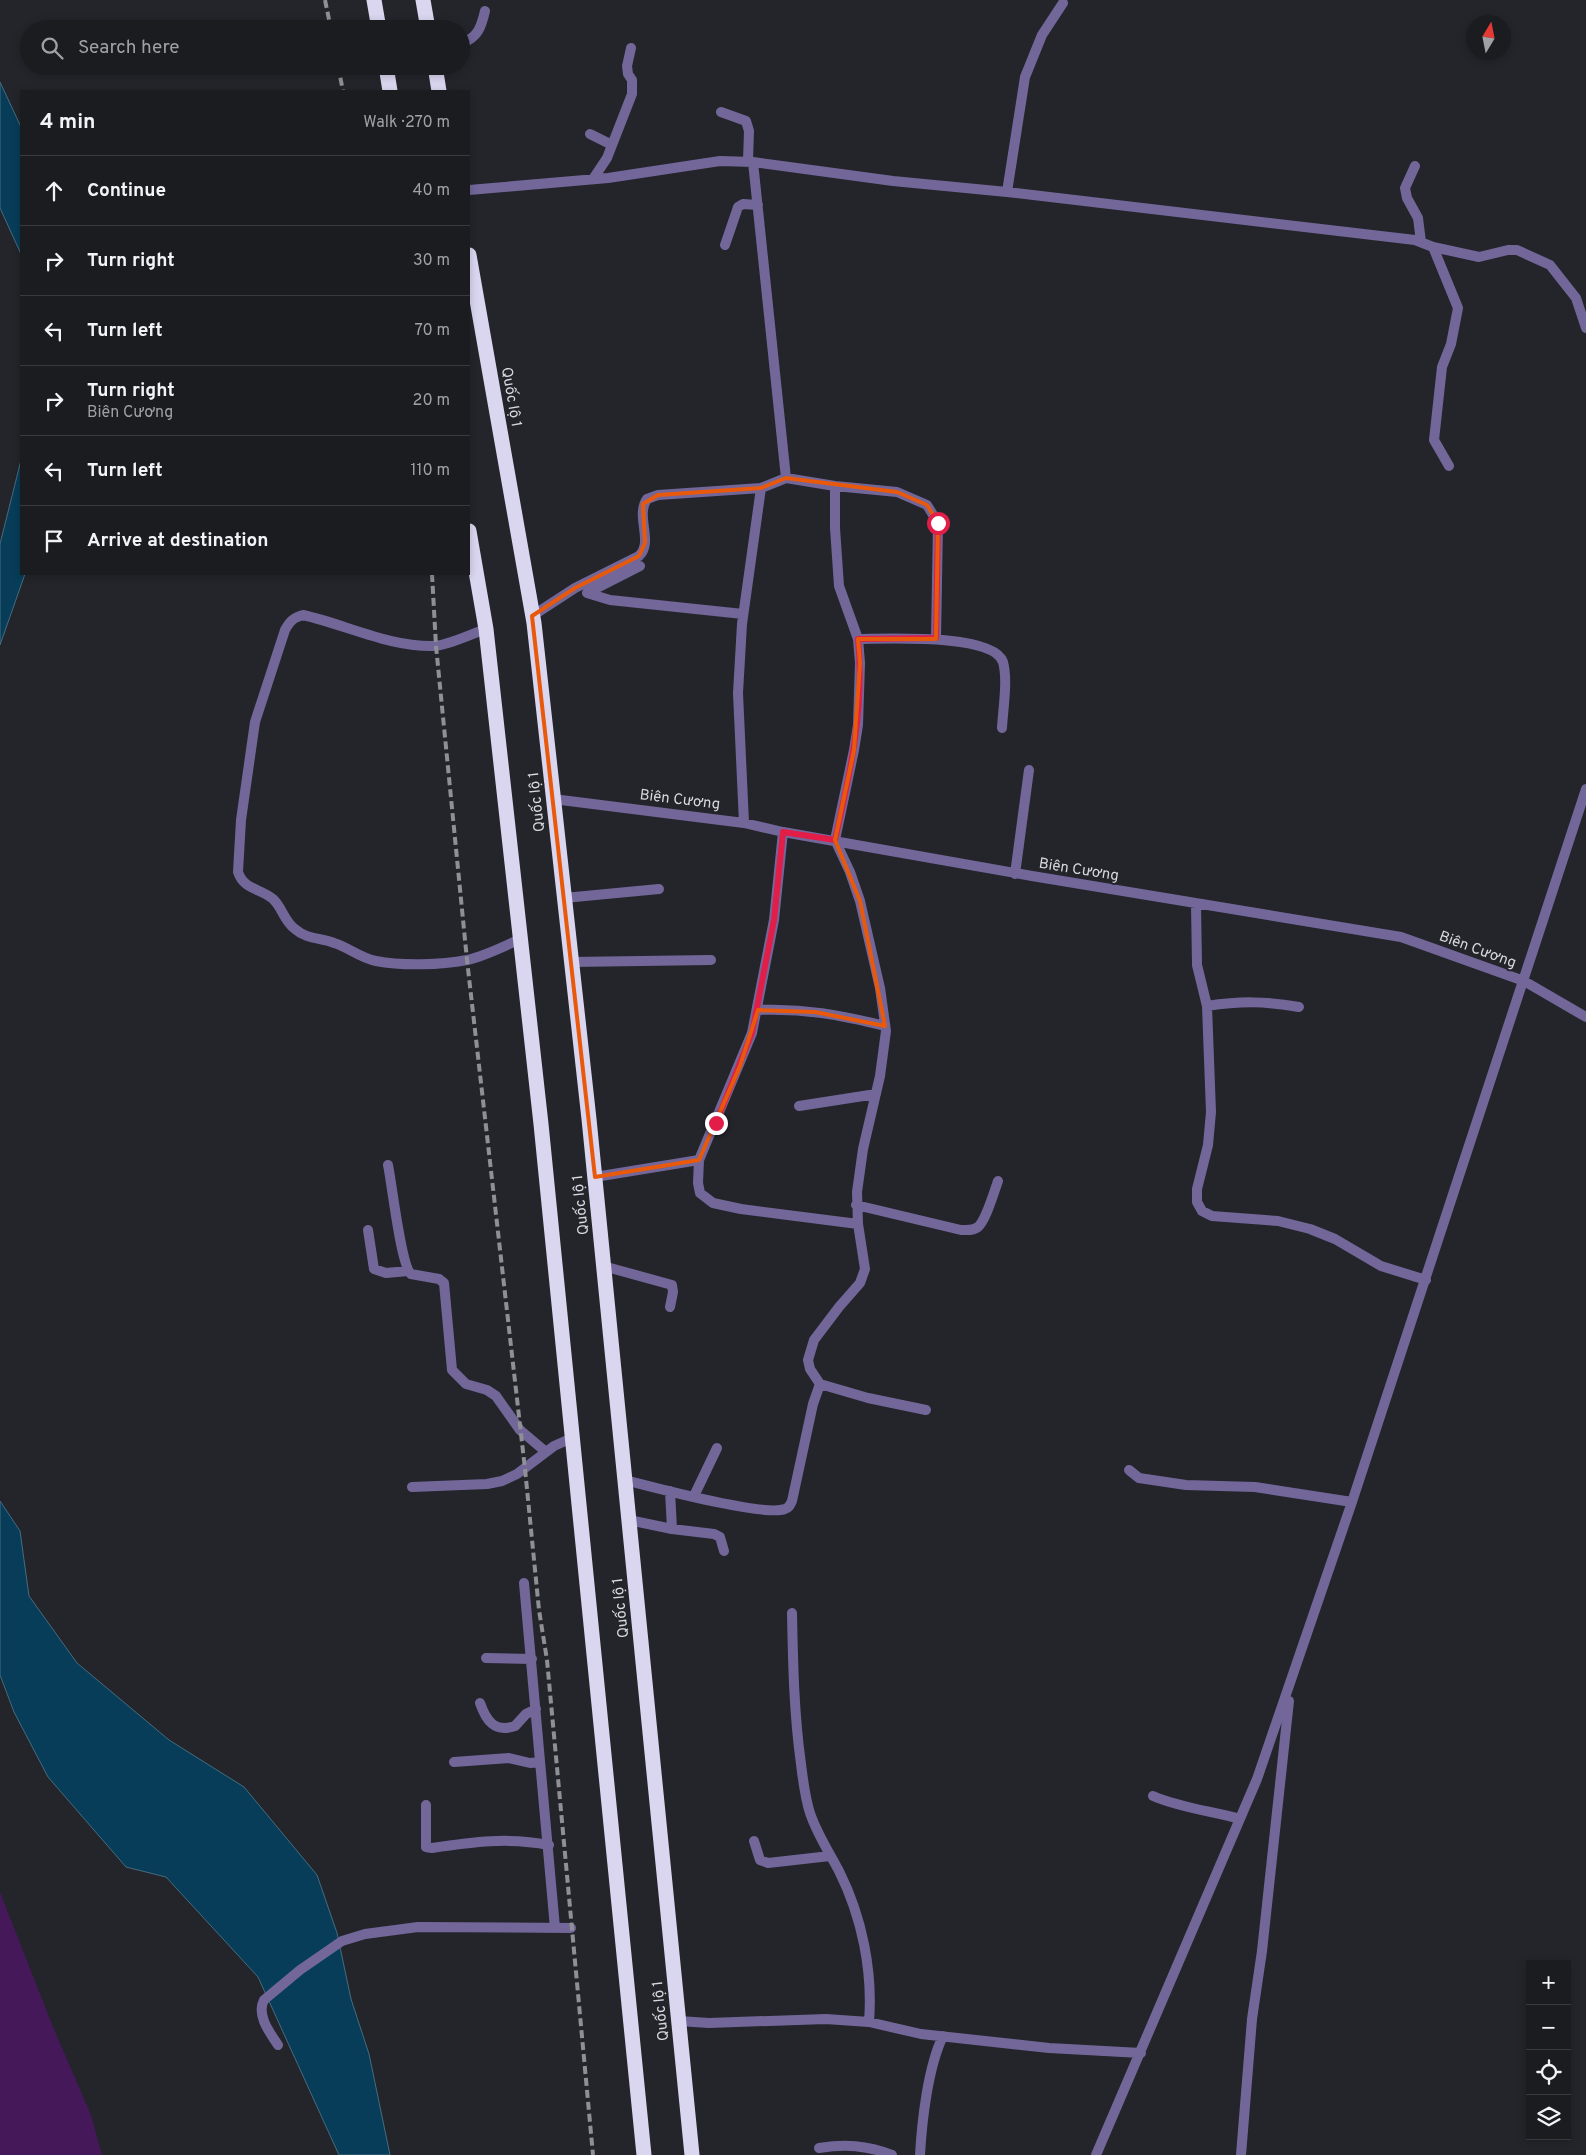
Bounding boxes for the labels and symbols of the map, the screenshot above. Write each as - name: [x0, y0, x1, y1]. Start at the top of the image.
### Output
- north arrow: [1466, 15, 1511, 60]
- street label: Quốc lộ 1: [496, 366, 526, 429]
- route start: [927, 512, 950, 535]
- street label: Quốc lộ 1: [524, 771, 550, 833]
- street label: Biên Cương: [639, 786, 721, 815]
- street label: Biên Cương: [1037, 855, 1120, 886]
- street label: Biên Cương: [1436, 928, 1519, 973]
- route end: [705, 1112, 728, 1135]
- street label: Quốc lộ 1: [568, 1174, 594, 1236]
- street label: Quốc lộ 1: [608, 1577, 634, 1639]
- street label: Quốc lộ 1: [648, 1980, 674, 2042]

